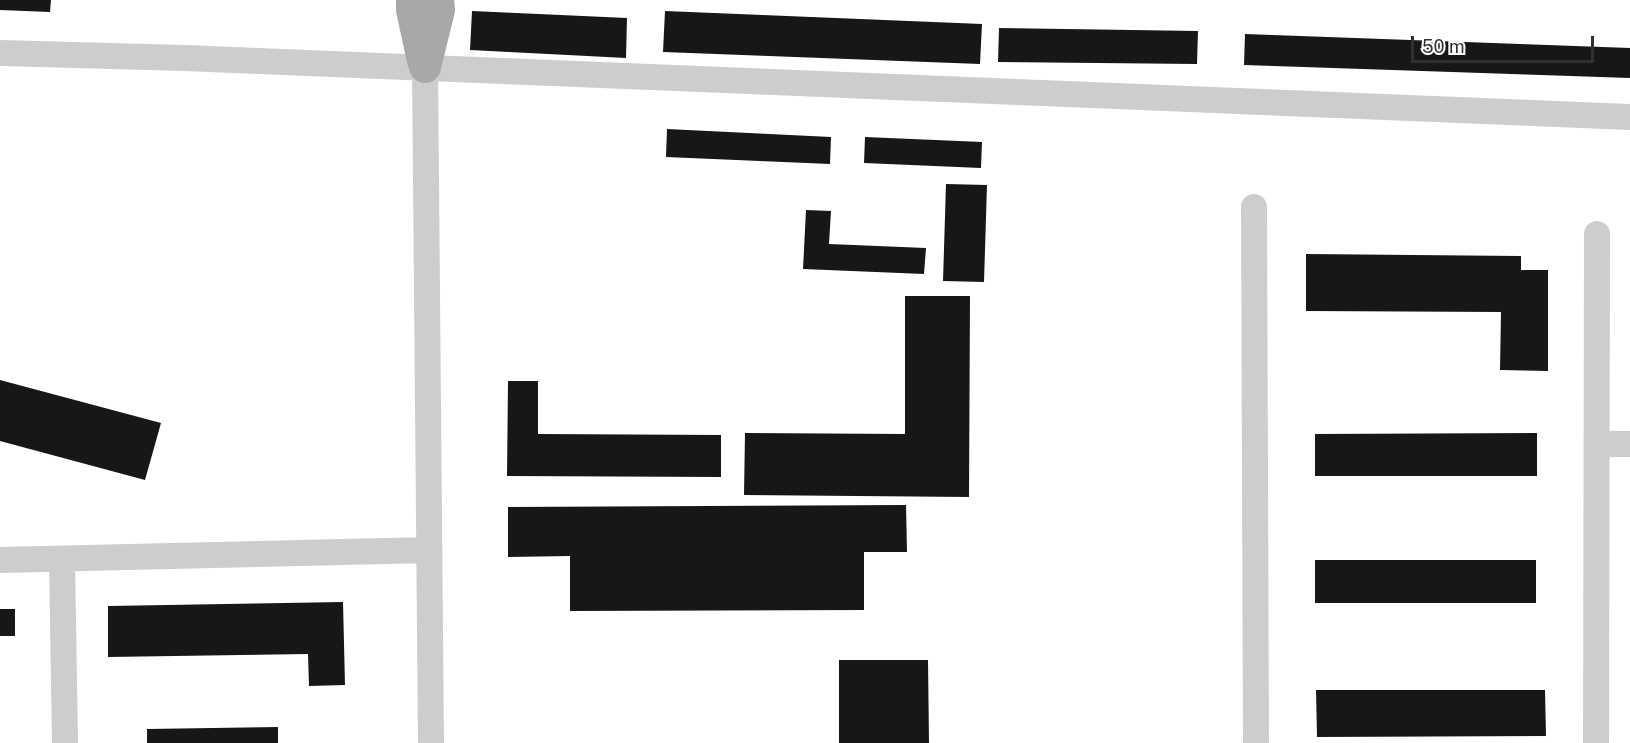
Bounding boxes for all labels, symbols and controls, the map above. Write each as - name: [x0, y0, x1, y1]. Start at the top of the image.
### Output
- scale bar: [1414, 24, 1597, 62]
- text: 50 m: [1422, 36, 1465, 57]

